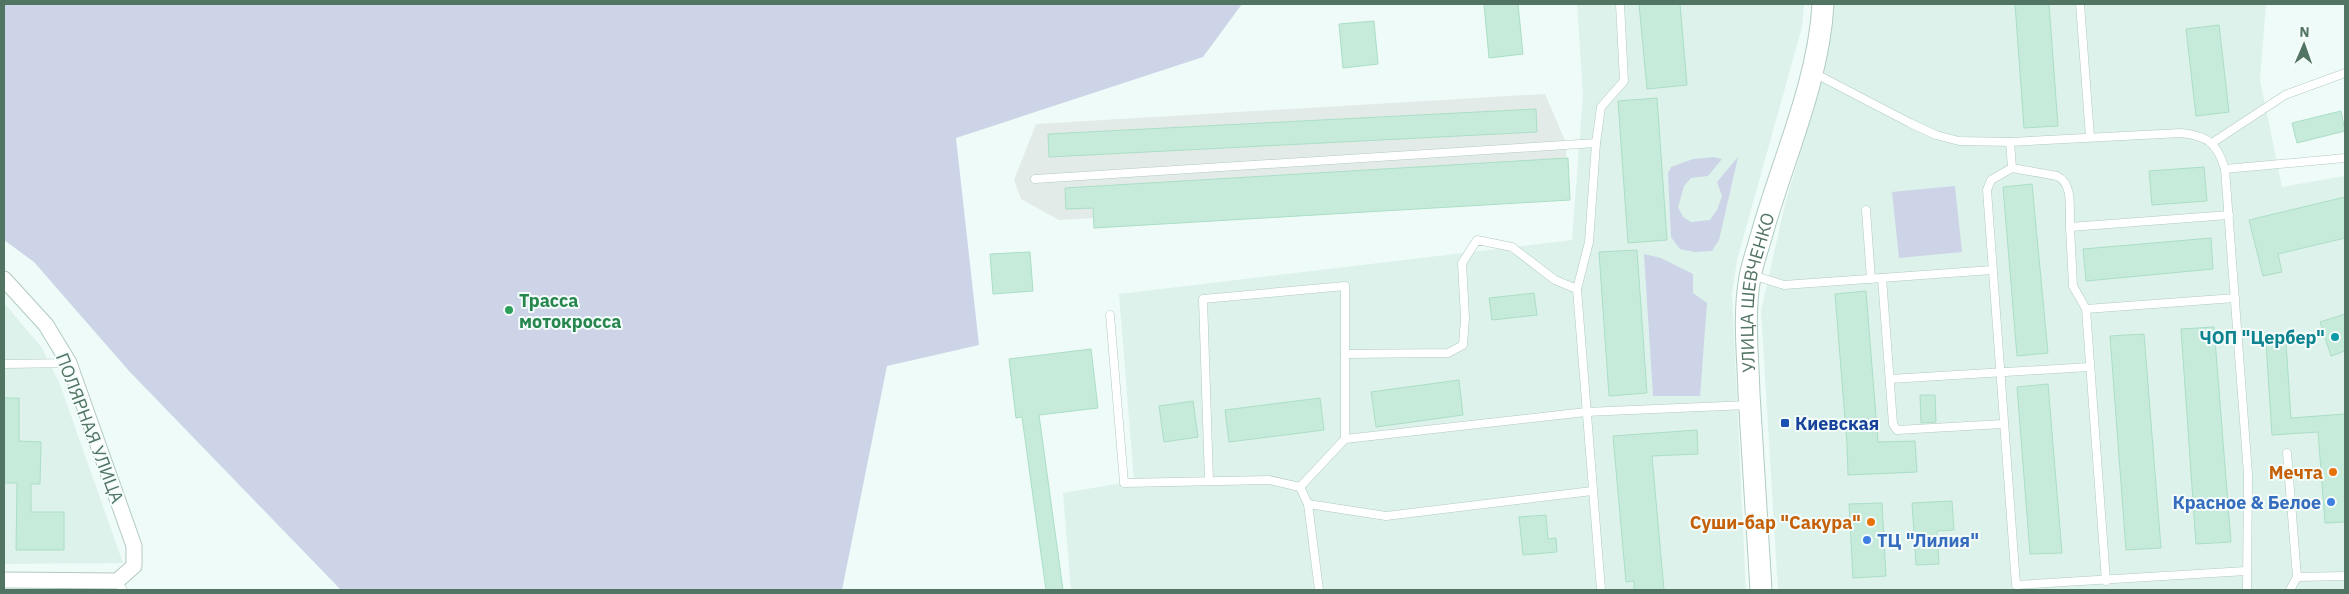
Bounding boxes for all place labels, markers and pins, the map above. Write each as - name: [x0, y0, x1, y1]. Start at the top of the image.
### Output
- place label: Трасса мотокросса: [519, 289, 622, 333]
- marker: Трасса мотокросса: [503, 304, 515, 316]
- place label: ЧОП "Цербер": [2200, 326, 2325, 349]
- marker: ЧОП "Цербер": [2329, 331, 2341, 343]
- place label: Киевская: [1795, 412, 1879, 435]
- marker: Киевская: [1779, 417, 1791, 429]
- place label: Мечта: [2269, 461, 2323, 484]
- marker: Мечта: [2327, 466, 2339, 478]
- place label: Красное & Белое: [2173, 491, 2321, 514]
- marker: Красное & Белое: [2325, 496, 2337, 508]
- place label: Суши-бар "Сакура": [1690, 511, 1861, 534]
- marker: Суши-бар "Сакура": [1865, 516, 1877, 528]
- place label: ТЦ "Лилия": [1877, 529, 1979, 552]
- marker: ТЦ "Лилия": [1861, 534, 1873, 546]

